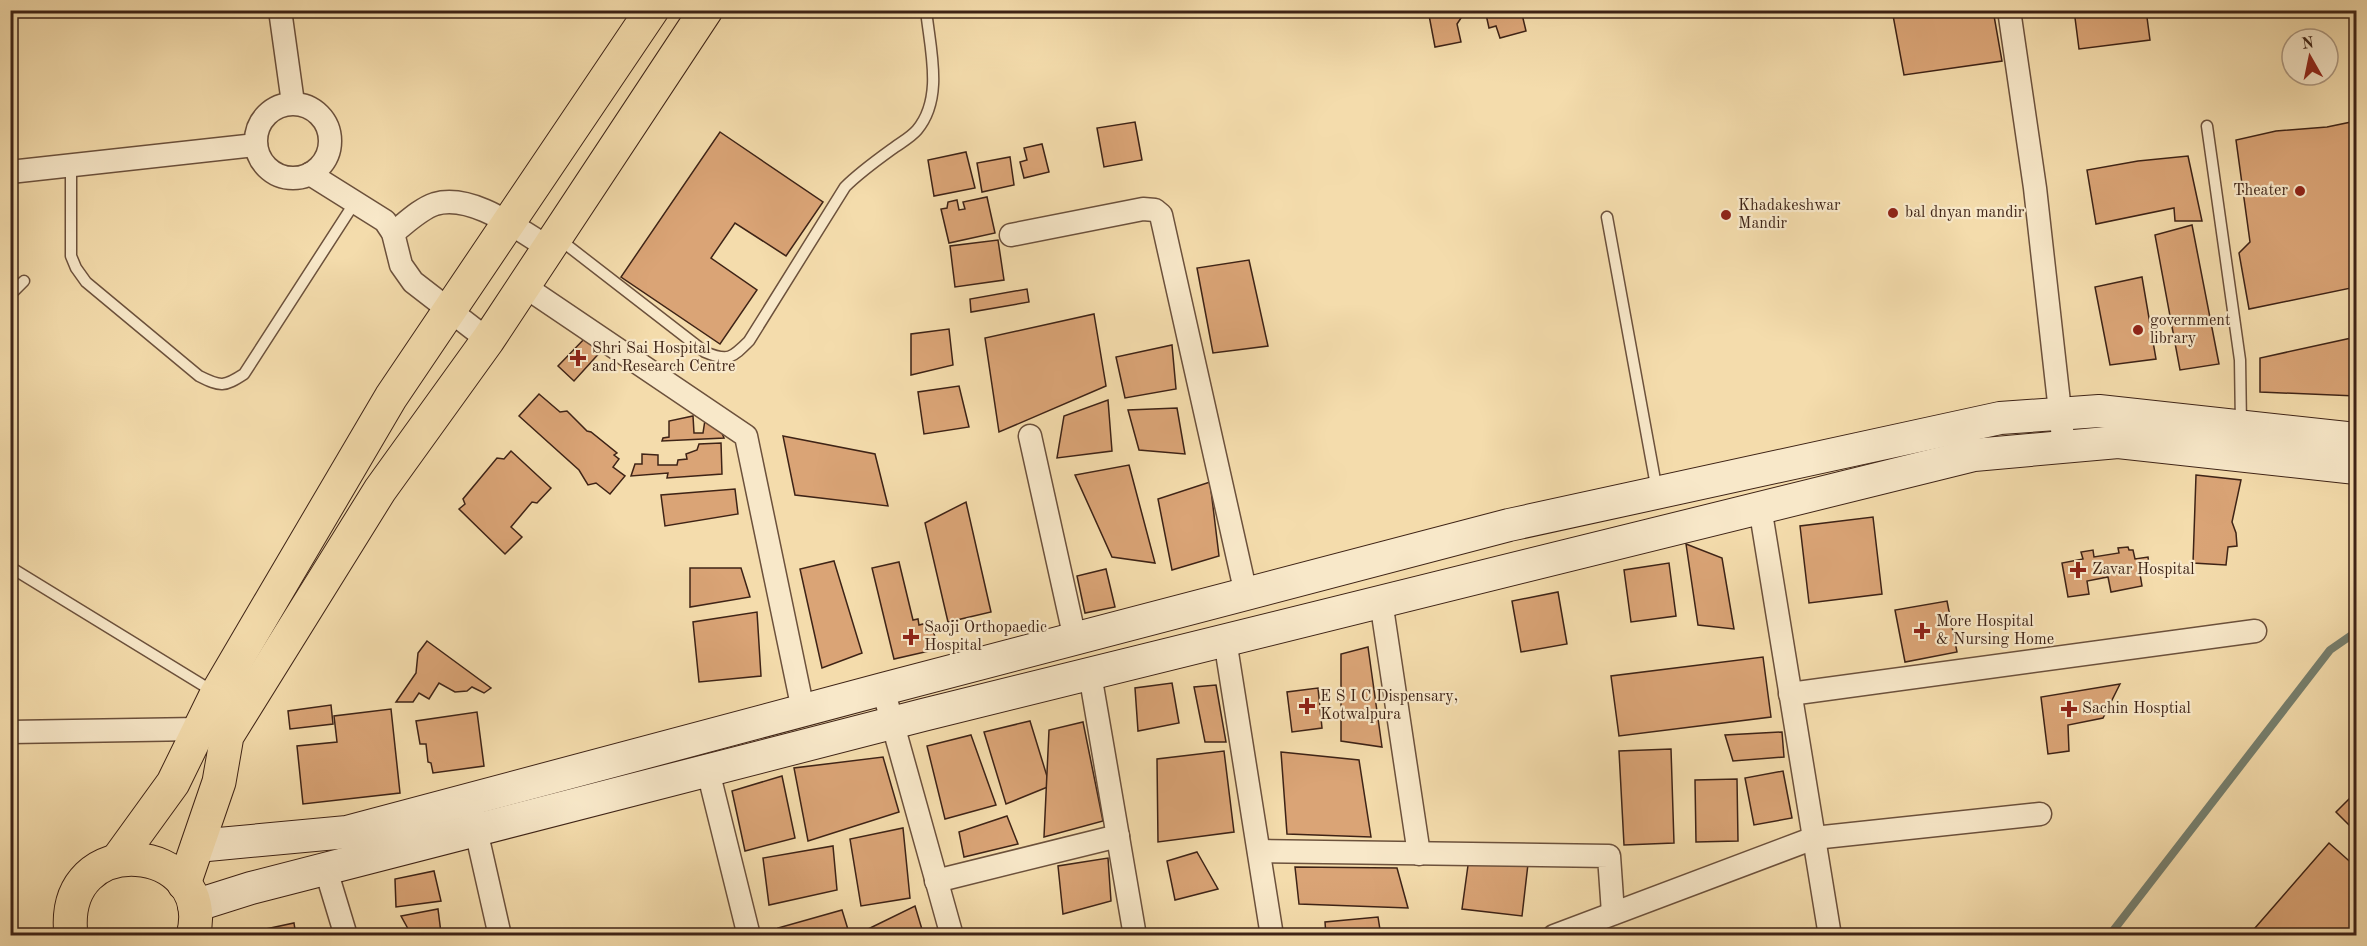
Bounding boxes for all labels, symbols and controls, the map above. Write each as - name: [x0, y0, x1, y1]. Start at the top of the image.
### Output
- north arrow: [2280, 27, 2340, 87]
- text: N: [2301, 35, 2316, 53]
- place label: Theater: [2233, 183, 2288, 199]
- marker: Theater: [2293, 184, 2307, 198]
- place label: Khadakeshwar Mandir: [1738, 198, 1841, 232]
- place label: bal dnyan mandir: [1905, 205, 2025, 221]
- marker: bal dnyan mandir: [1886, 206, 1900, 220]
- marker: Khadakeshwar Mandir: [1719, 208, 1733, 222]
- place label: government library: [2150, 313, 2231, 347]
- marker: government library: [2131, 323, 2145, 337]
- place label: Shri Sai Hospital and Research Centre: [592, 341, 735, 375]
- marker: Shri Sai Hospital and Research Centre: [569, 349, 587, 367]
- marker: Zavar Hospital: [2069, 561, 2087, 579]
- place label: Zavar Hospital: [2092, 562, 2195, 578]
- place label: More Hospital & Nursing Home: [1936, 614, 2054, 648]
- place label: Saoji Orthopaedic Hospital: [924, 620, 1047, 654]
- marker: More Hospital & Nursing Home: [1913, 622, 1931, 640]
- marker: Saoji Orthopaedic Hospital: [902, 628, 920, 646]
- place label: E S I C Dispensary, Kotwalpura: [1320, 689, 1458, 723]
- marker: E S I C Dispensary, Kotwalpura: [1298, 697, 1316, 715]
- marker: Sachin Hosptial: [2060, 700, 2078, 718]
- place label: Sachin Hosptial: [2082, 701, 2191, 717]

